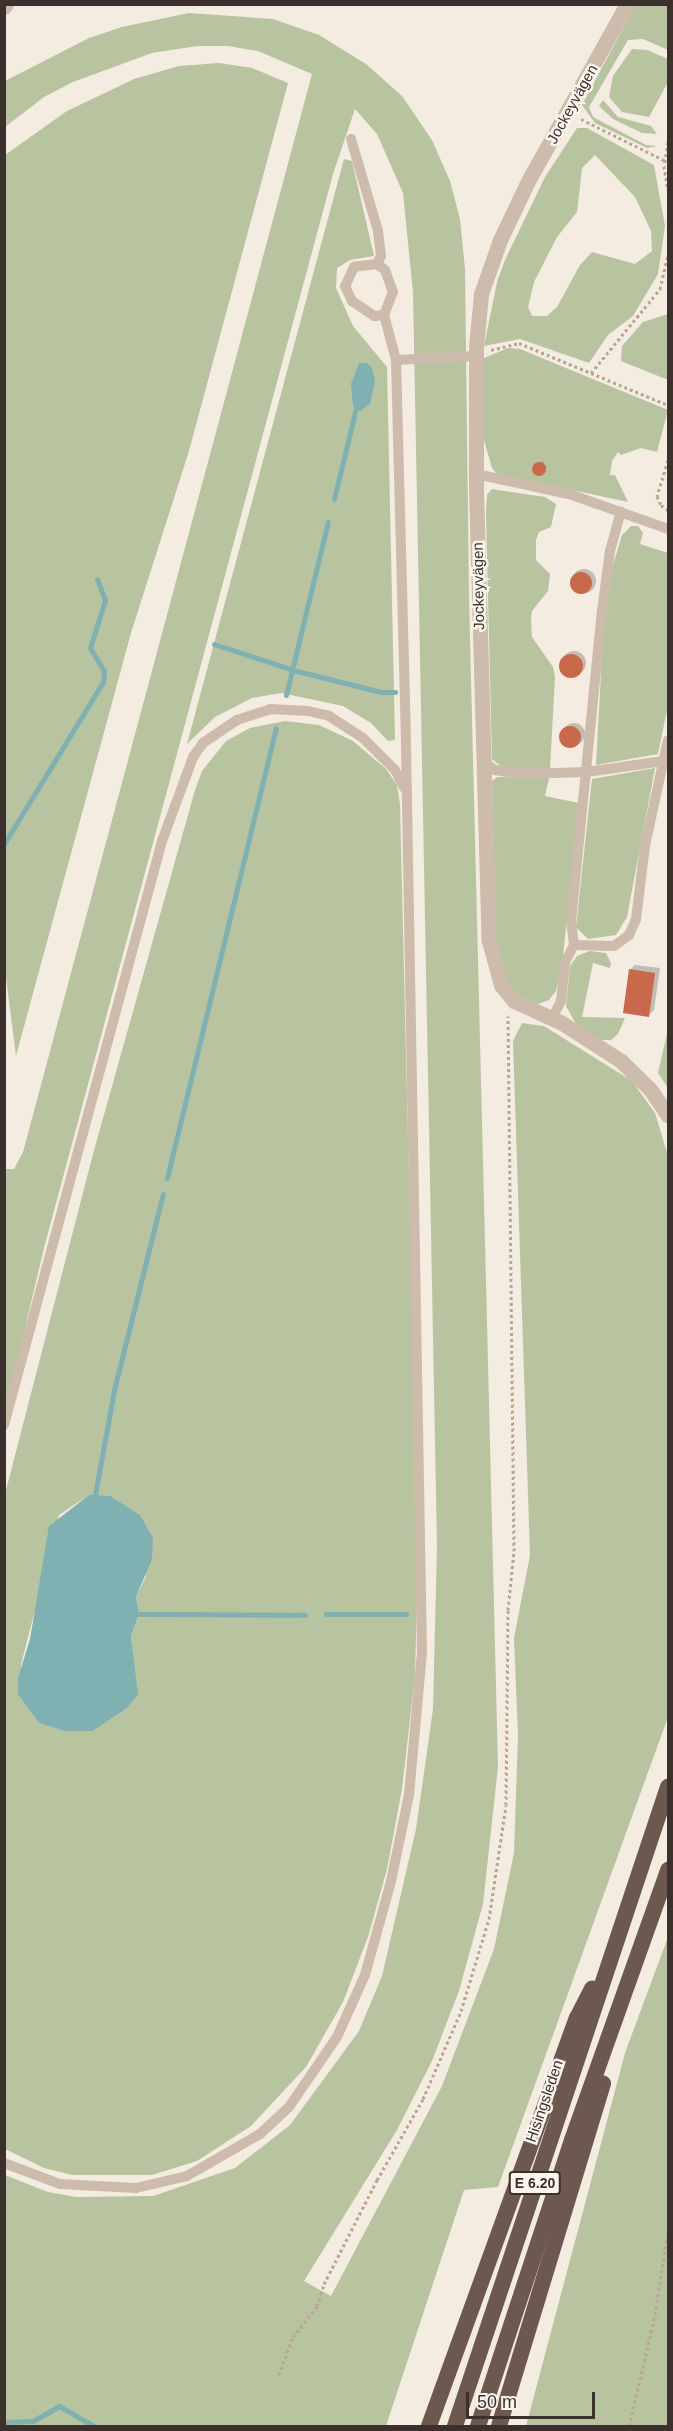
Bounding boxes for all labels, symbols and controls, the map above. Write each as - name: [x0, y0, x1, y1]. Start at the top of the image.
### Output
- street label: Jockeyvägen: [543, 61, 601, 147]
- street label: Jockeyvägen: [468, 542, 488, 630]
- street label: Hisingsleden: [522, 2057, 566, 2145]
- road number: E 6.20: [508, 2172, 562, 2194]
- scale bar: [469, 2380, 598, 2418]
- text: 50 m: [477, 2392, 517, 2412]

